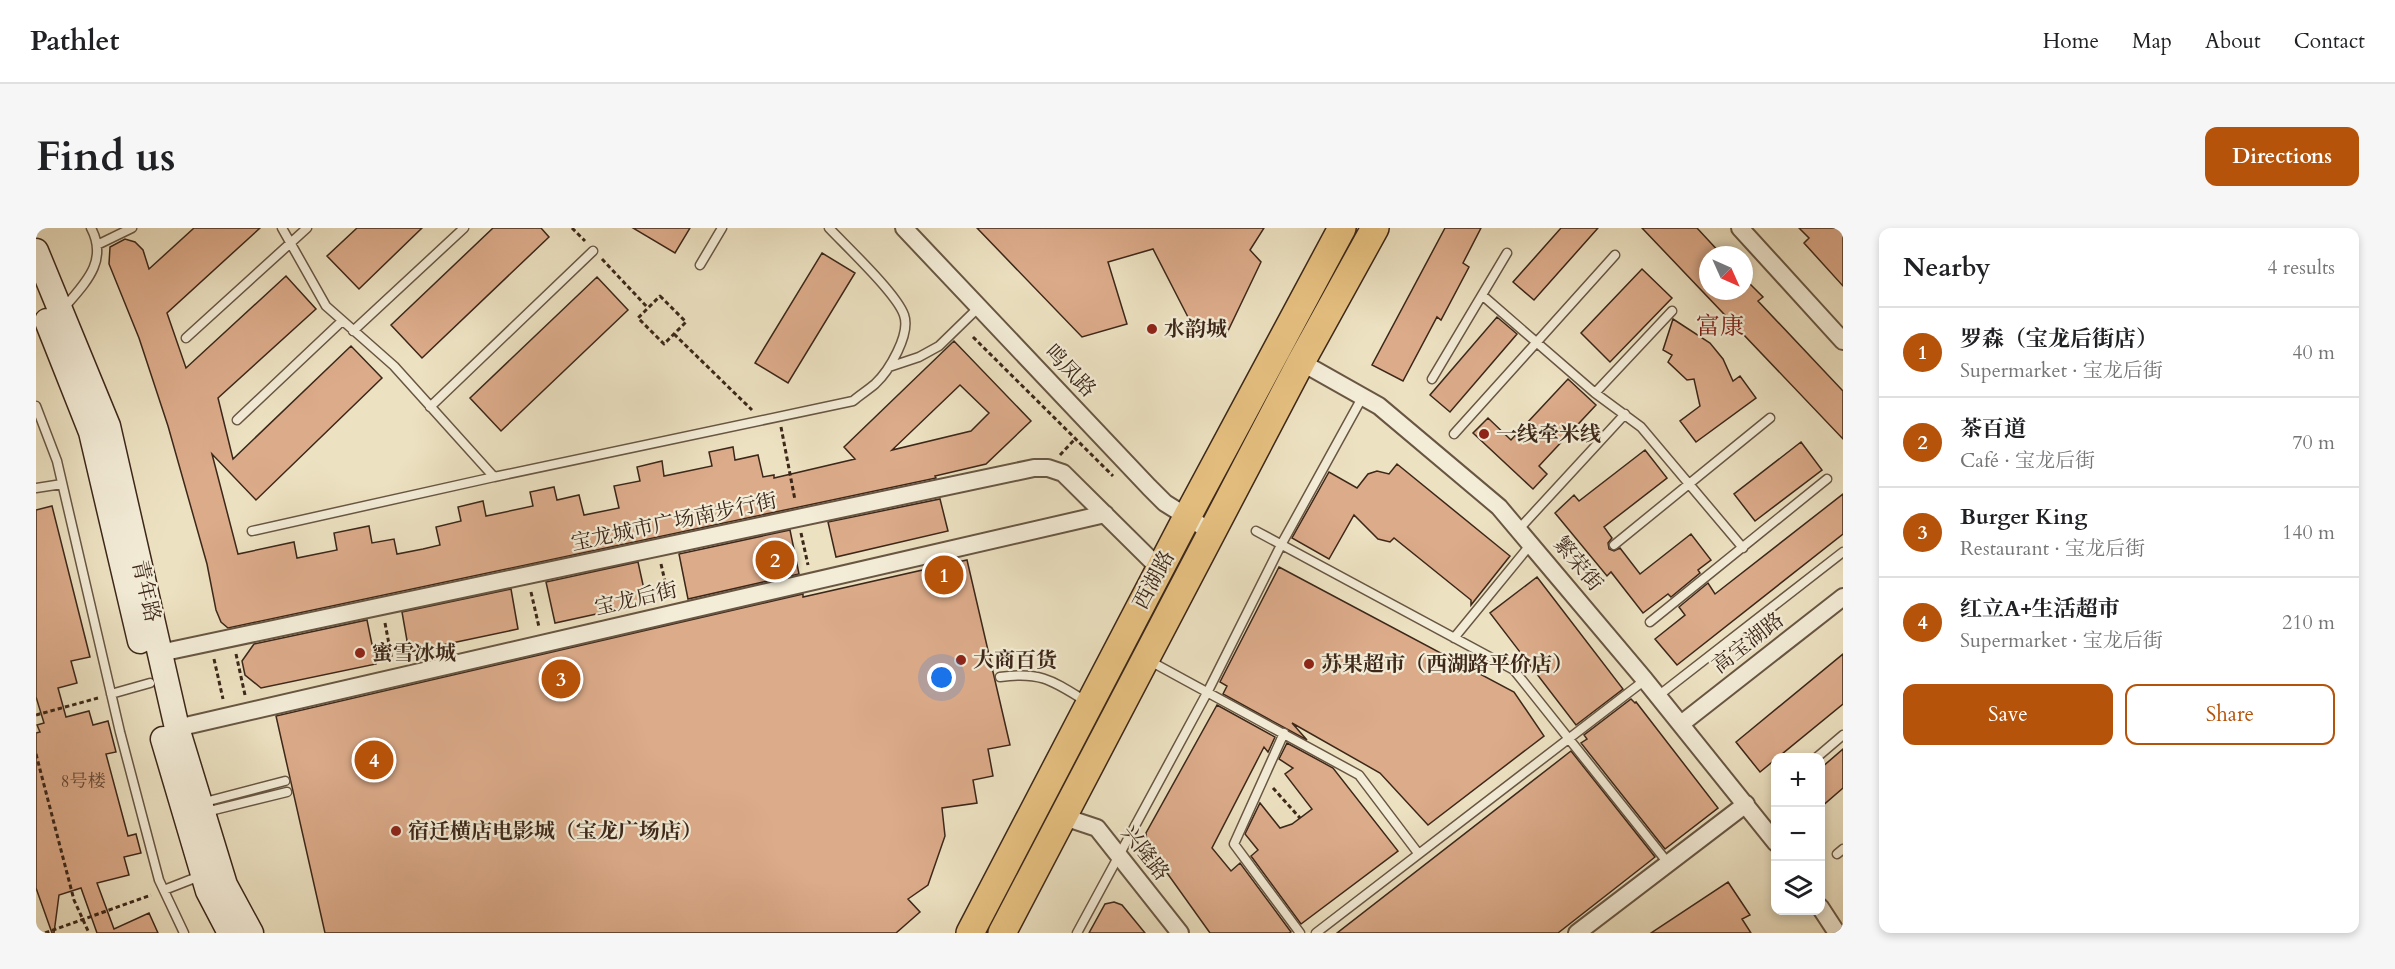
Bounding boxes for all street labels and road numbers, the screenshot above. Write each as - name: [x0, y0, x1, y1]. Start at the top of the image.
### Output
- street label: 鸣凤路: [1038, 338, 1102, 404]
- street label: 宝龙城市广场南步行街: [568, 486, 780, 558]
- street label: 繁荣街: [1547, 531, 1609, 597]
- street label: 西湖路: [1126, 545, 1182, 615]
- street label: 青年路: [125, 557, 167, 625]
- street label: 宝龙后街: [592, 575, 680, 623]
- street label: 高宝湖路: [1706, 606, 1790, 680]
- street label: 兴隆路: [1114, 819, 1176, 887]

